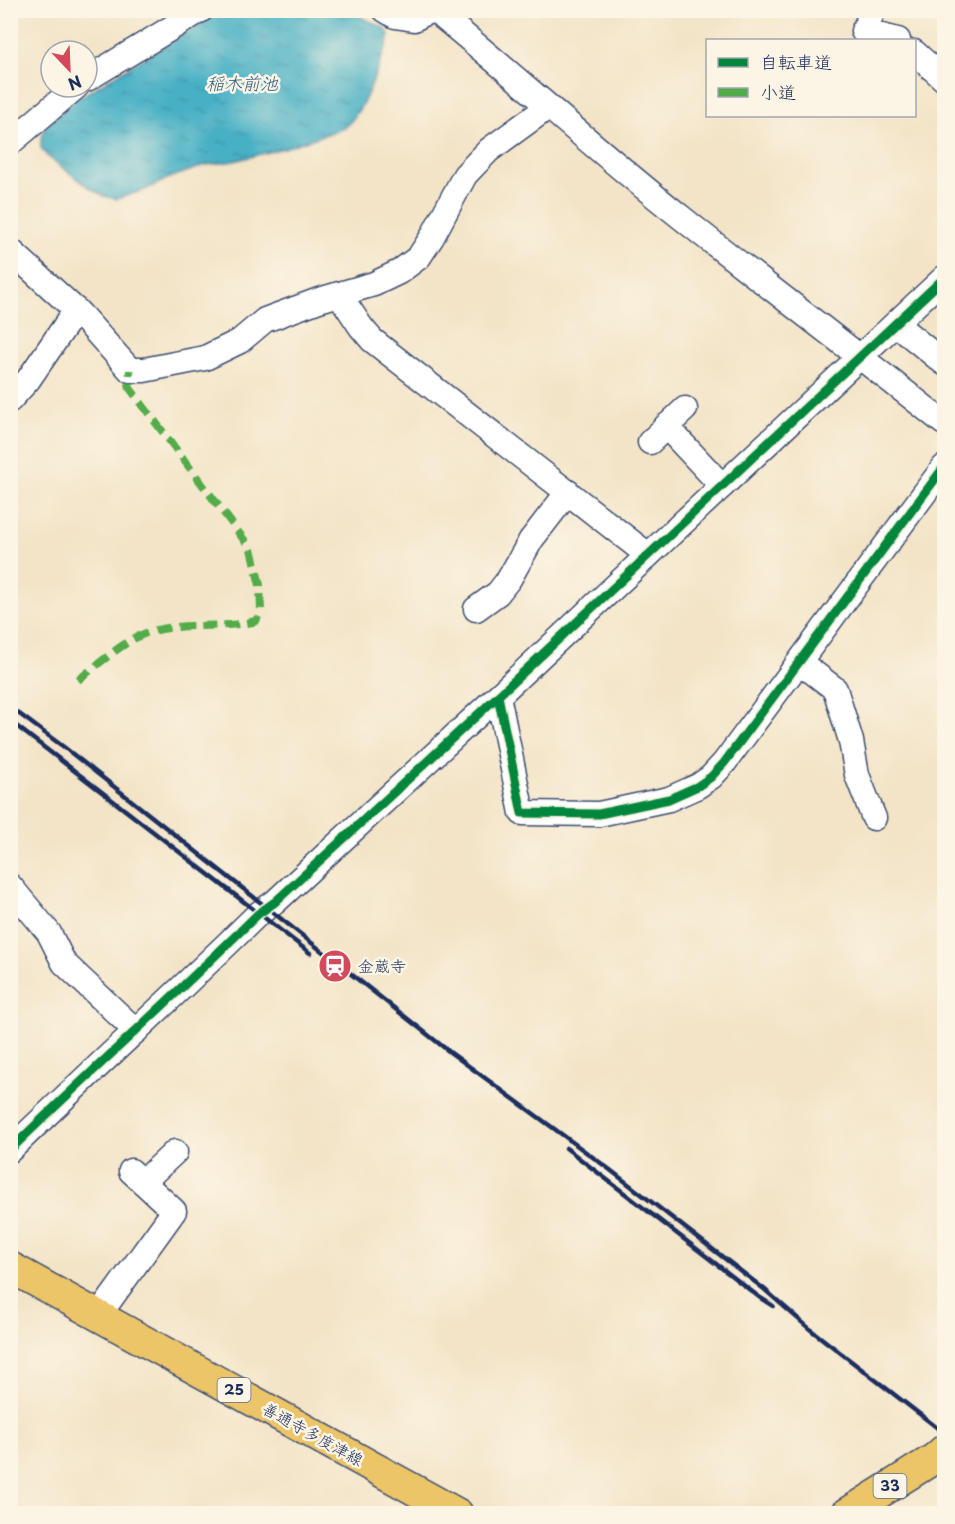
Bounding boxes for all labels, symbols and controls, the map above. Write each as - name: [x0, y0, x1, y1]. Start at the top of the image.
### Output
- north arrow: [39, 39, 99, 99]
- legend: [706, 39, 916, 117]
- text: 自転車道: [760, 48, 832, 75]
- water label: 稲木前池: [206, 69, 279, 96]
- text: N: [65, 70, 86, 97]
- text: 小道: [760, 78, 796, 105]
- station icon: 金蔵寺: [317, 948, 353, 984]
- place label: 金蔵寺: [358, 953, 406, 977]
- road number: 25: [218, 1378, 250, 1402]
- street label: 善通寺多度津線: [259, 1395, 368, 1471]
- road number: 33: [874, 1474, 906, 1498]

